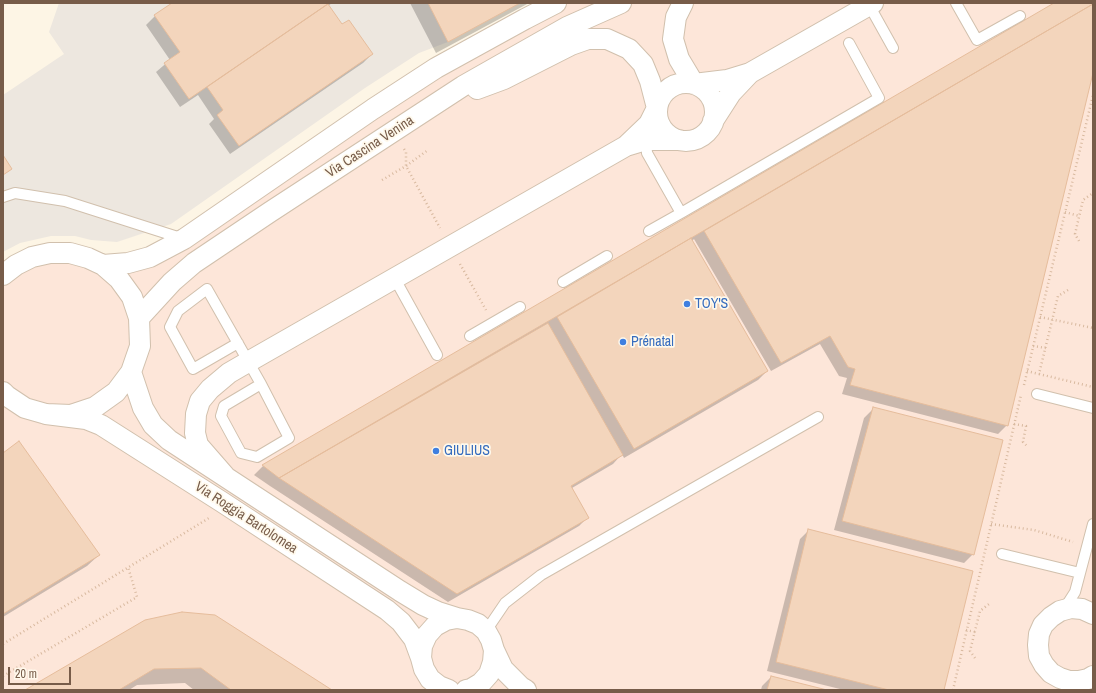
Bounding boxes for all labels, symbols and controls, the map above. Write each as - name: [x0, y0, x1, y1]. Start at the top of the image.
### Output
- street label: Via Cascina Venina: [323, 112, 417, 182]
- place label: TOY'S: [695, 296, 728, 312]
- marker: TOY'S: [682, 299, 692, 309]
- place label: Prénatal: [631, 334, 674, 350]
- marker: Prénatal: [618, 337, 628, 347]
- place label: GIULIUS: [444, 443, 490, 459]
- marker: GIULIUS: [431, 446, 441, 456]
- street label: Via Roggia Bartolomea: [191, 479, 301, 557]
- scale bar: [10, 659, 73, 685]
- text: 20 m: [15, 666, 37, 682]

